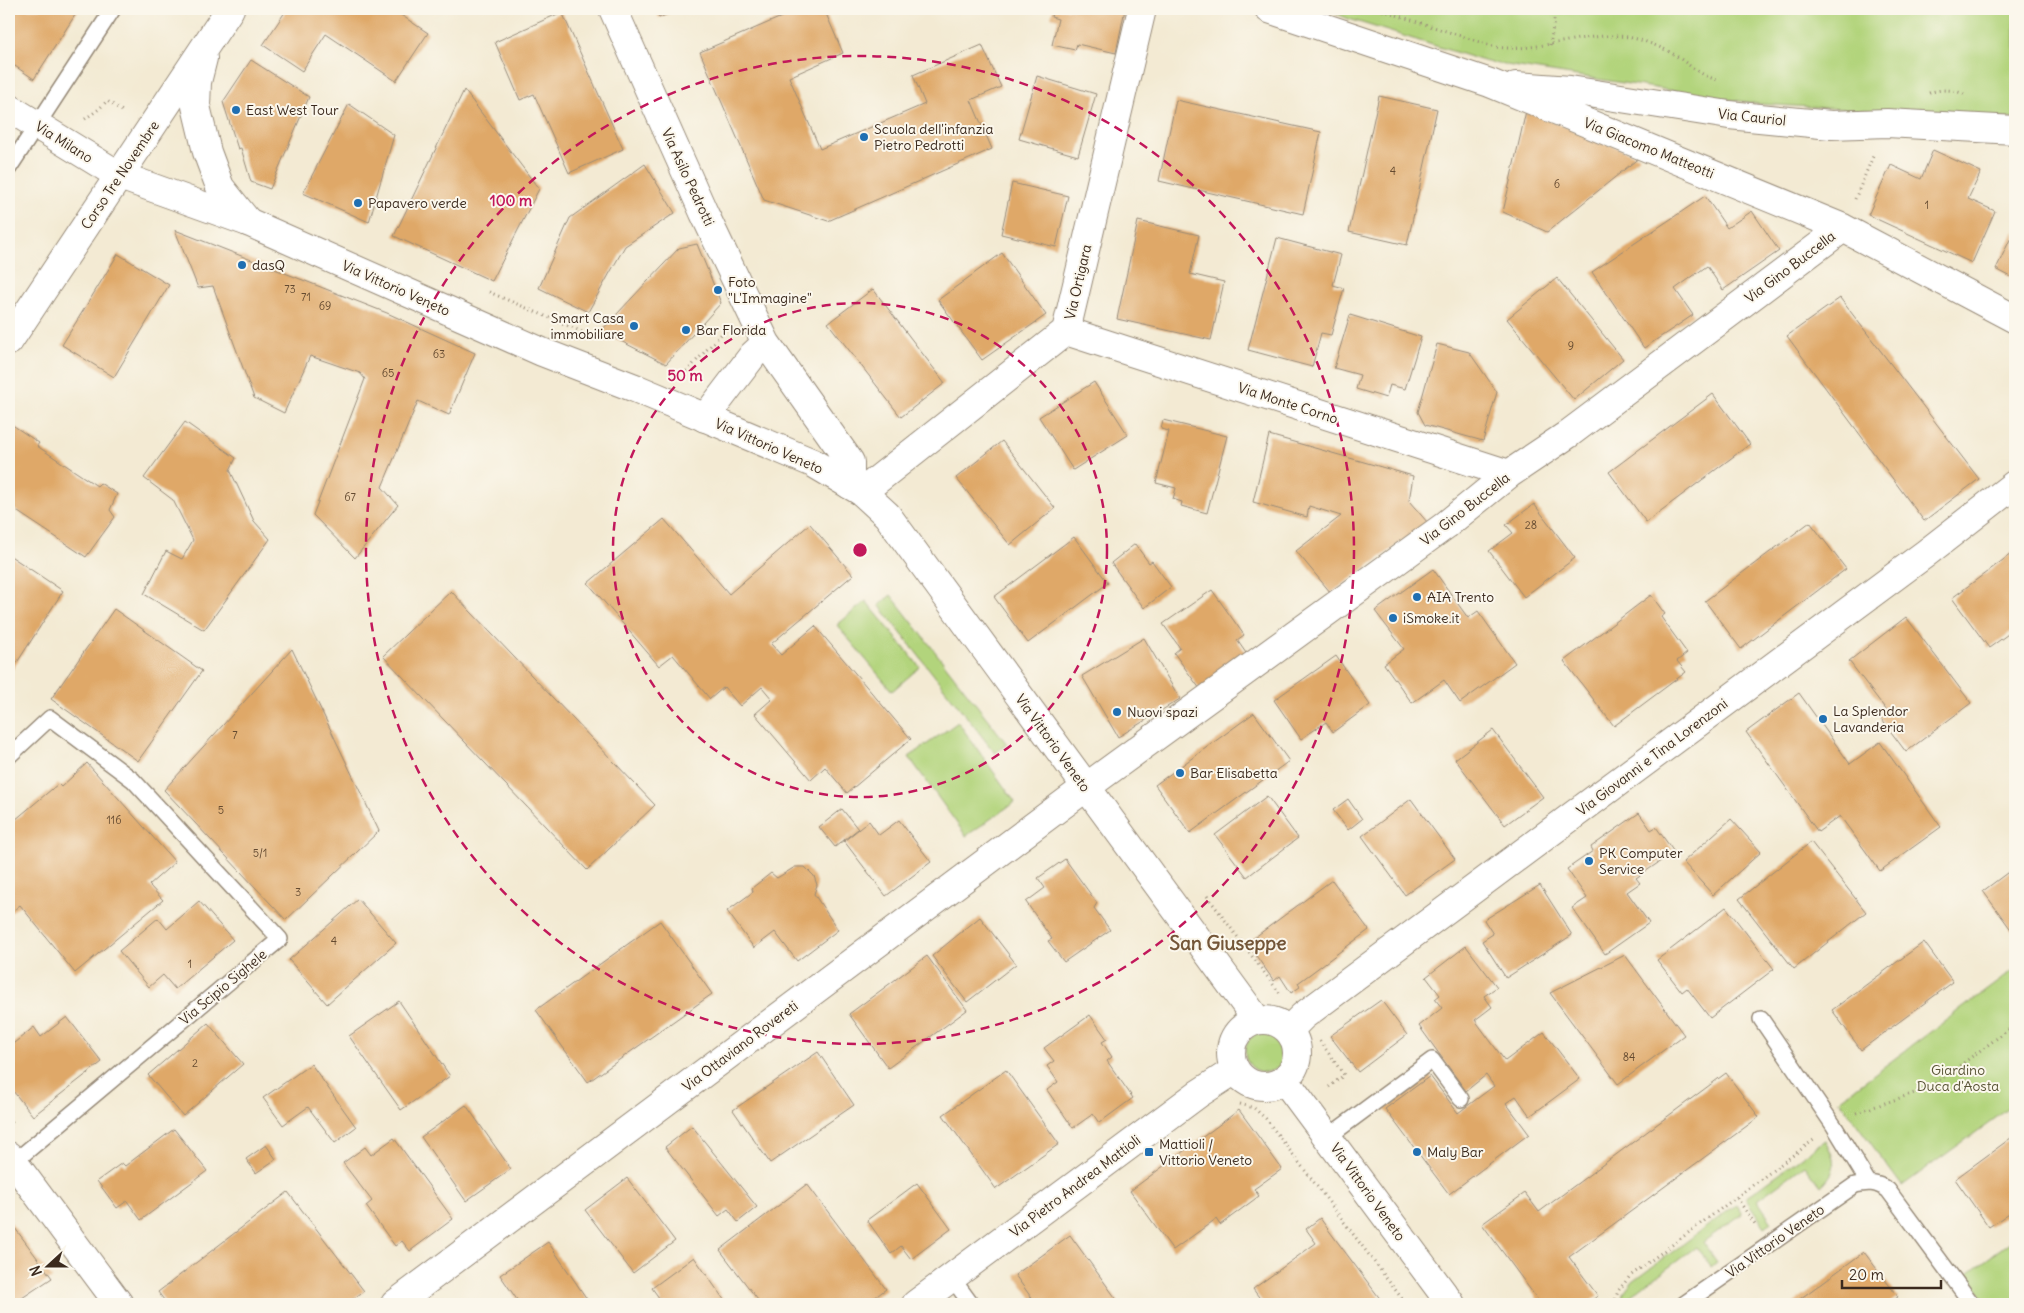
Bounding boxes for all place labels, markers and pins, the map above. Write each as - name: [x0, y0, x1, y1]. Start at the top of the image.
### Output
- place label: East West Tour: [246, 101, 339, 119]
- marker: East West Tour: [230, 104, 242, 116]
- place label: Scuola dell'infanzia Pietro Pedrotti: [874, 120, 993, 154]
- marker: Scuola dell'infanzia Pietro Pedrotti: [858, 131, 870, 143]
- place label: Papavero verde: [368, 194, 467, 212]
- marker: Papavero verde: [352, 197, 364, 209]
- place label: dasQ: [252, 256, 285, 274]
- marker: dasQ: [236, 259, 248, 271]
- place label: Foto "L'Immagine": [728, 273, 812, 307]
- marker: Foto "L'Immagine": [712, 284, 724, 296]
- place label: Smart Casa immobiliare: [550, 309, 624, 343]
- marker: Smart Casa immobiliare: [628, 320, 640, 332]
- place label: Bar Florida: [696, 321, 766, 339]
- marker: Bar Florida: [680, 324, 692, 336]
- centre of rings: [851, 541, 869, 559]
- place label: AIA Trento: [1427, 588, 1494, 606]
- marker: AIA Trento: [1411, 591, 1423, 603]
- place label: iSmoke.it: [1403, 609, 1460, 627]
- marker: iSmoke.it: [1387, 612, 1399, 624]
- place label: La Splendor Lavanderia: [1833, 702, 1908, 736]
- place label: Nuovi spazi: [1127, 703, 1198, 721]
- marker: Nuovi spazi: [1111, 706, 1123, 718]
- marker: La Splendor Lavanderia: [1817, 713, 1829, 725]
- place label: Bar Elisabetta: [1190, 764, 1278, 782]
- marker: Bar Elisabetta: [1174, 767, 1186, 779]
- place label: PK Computer Service: [1599, 844, 1683, 878]
- marker: PK Computer Service: [1583, 855, 1595, 867]
- place label: Mattioli / Vittorio Veneto: [1159, 1135, 1252, 1169]
- place label: Maly Bar: [1427, 1143, 1484, 1161]
- marker: Mattioli / Vittorio Veneto: [1143, 1146, 1155, 1158]
- marker: Maly Bar: [1411, 1146, 1423, 1158]

